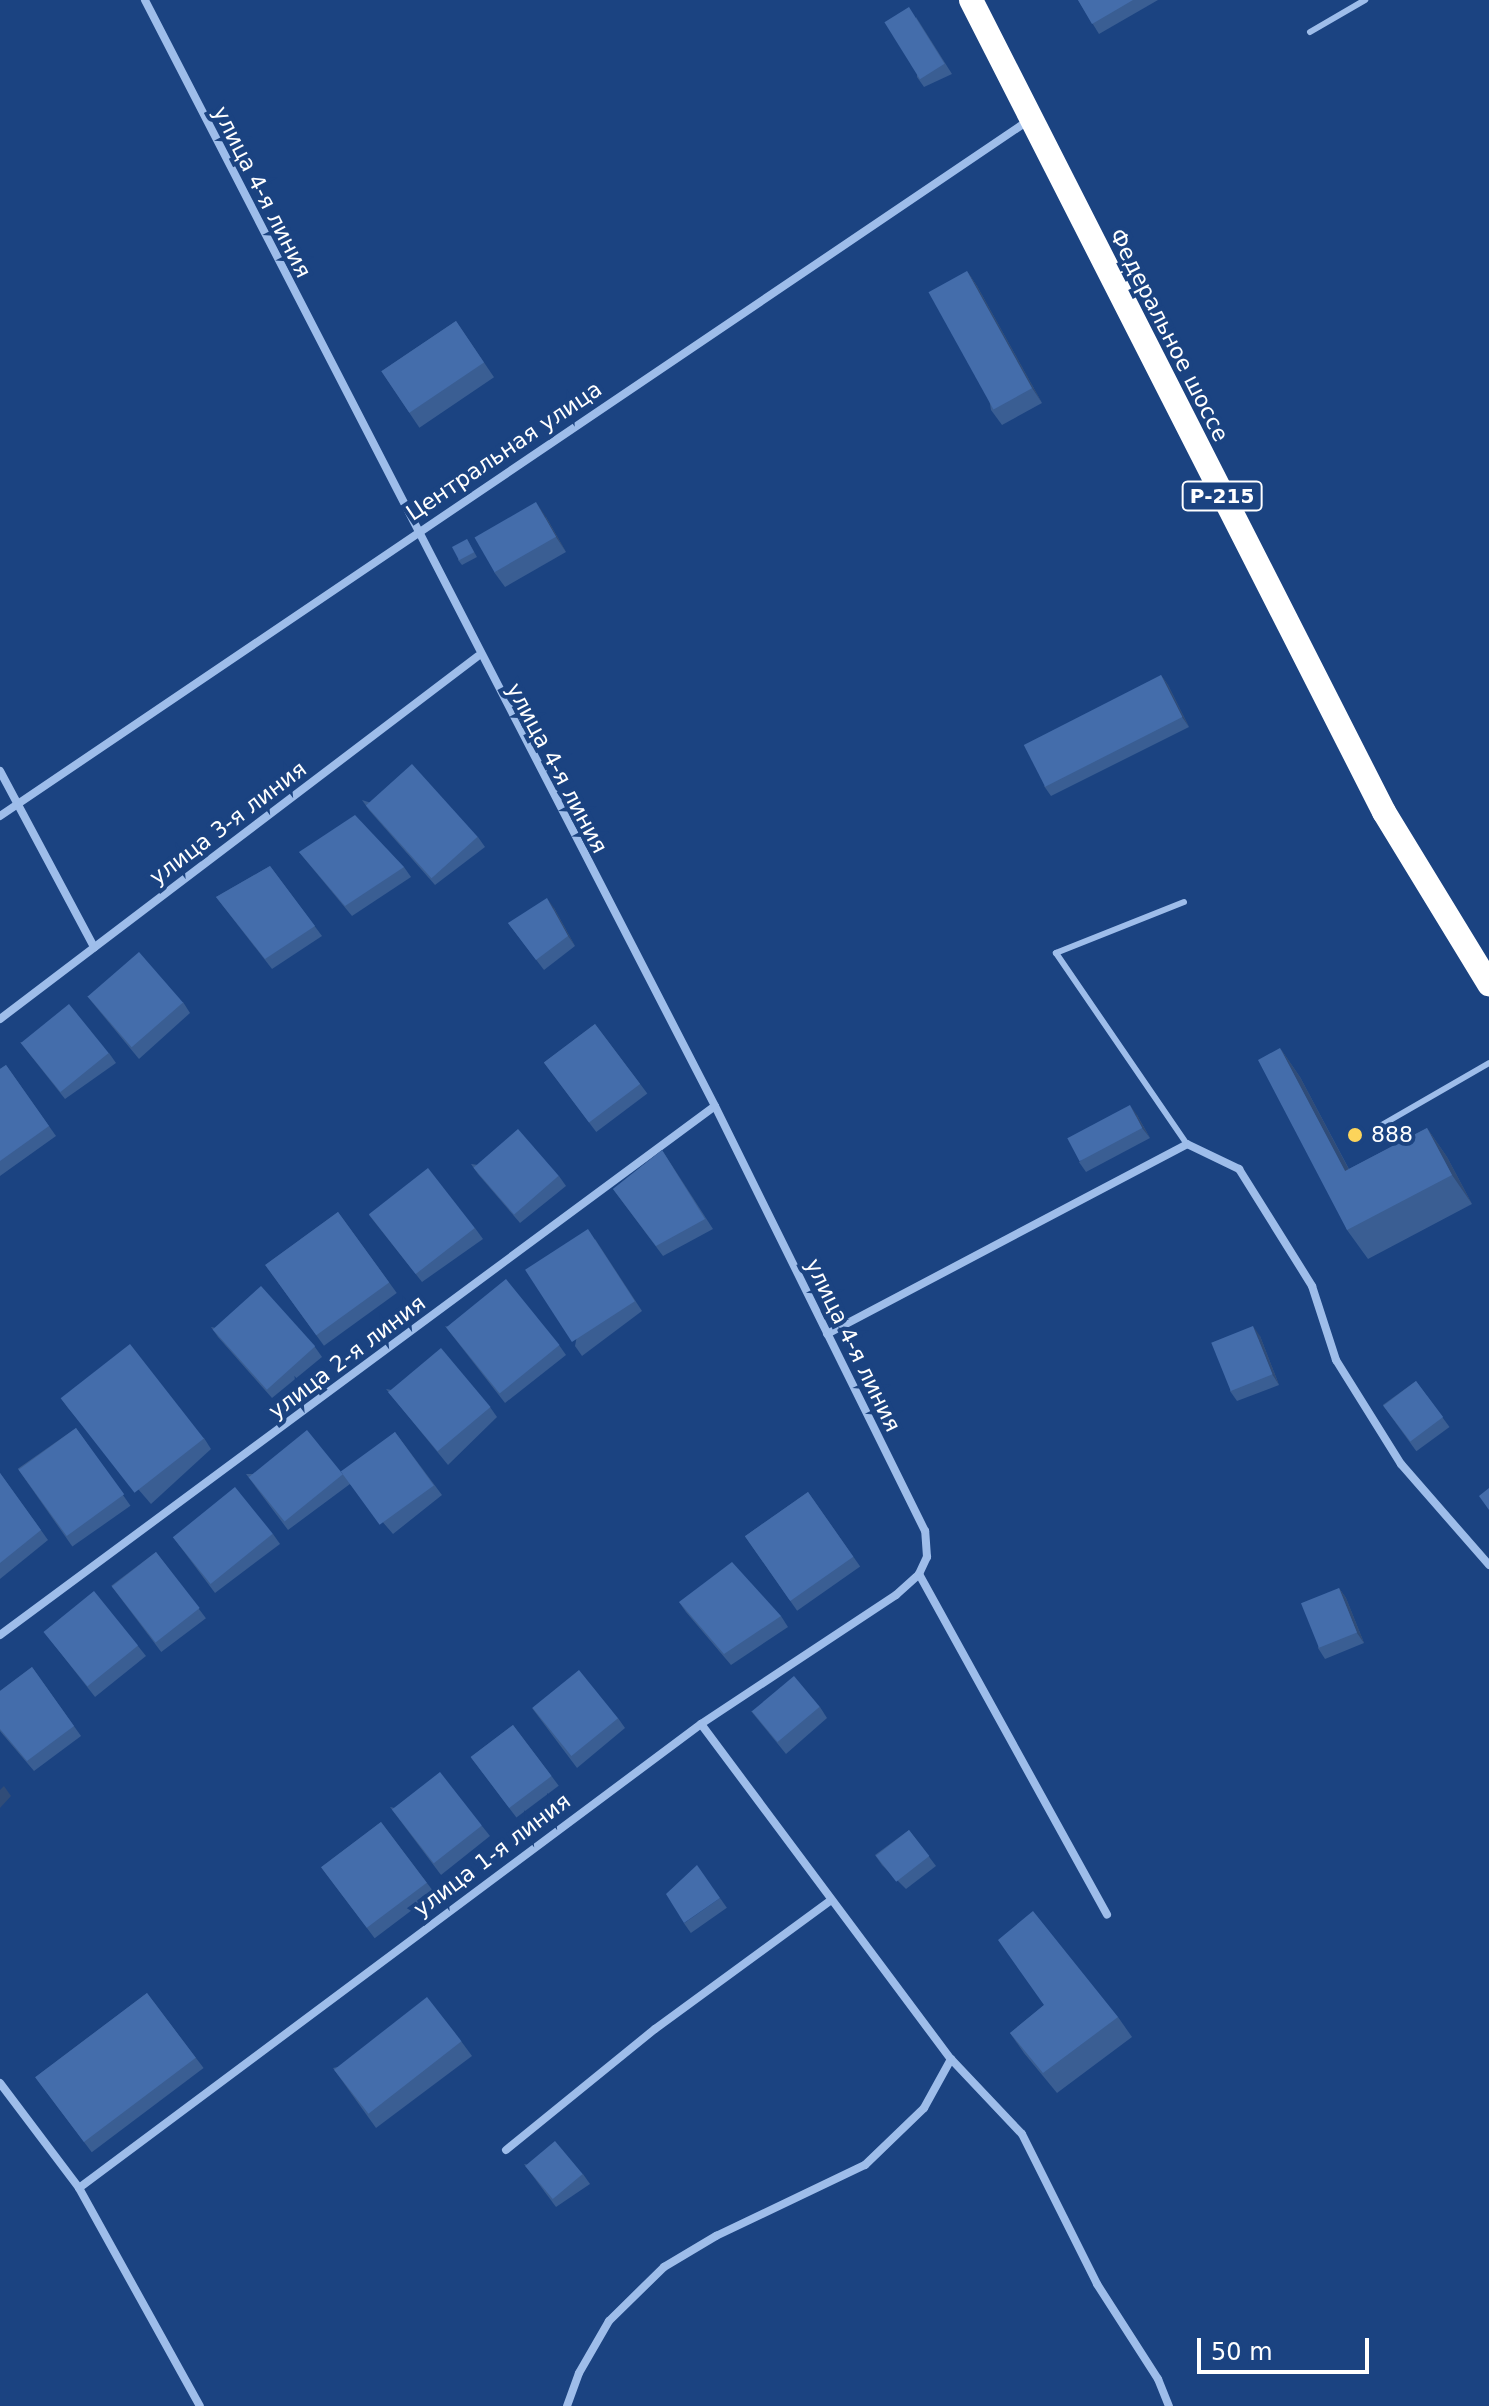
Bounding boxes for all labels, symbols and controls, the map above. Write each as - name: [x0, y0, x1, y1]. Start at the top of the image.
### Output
- street label: улица 4-я линия: [207, 102, 317, 282]
- street label: Федеральное шоссе: [1104, 224, 1234, 446]
- street label: Центральная улица: [401, 376, 607, 526]
- road number: Р-215: [1180, 480, 1264, 512]
- street label: улица 4-я линия: [501, 678, 613, 858]
- street label: улица 3-я линия: [144, 756, 312, 890]
- place label: 888: [1371, 1122, 1413, 1148]
- marker: 888: [1346, 1126, 1364, 1144]
- street label: улица 4-я линия: [800, 1254, 906, 1436]
- street label: улица 2-я линия: [263, 1290, 431, 1424]
- street label: улица 1-я линия: [408, 1788, 576, 1922]
- scale bar: [1201, 2322, 1373, 2372]
- text: 50 m: [1211, 2338, 1273, 2366]

